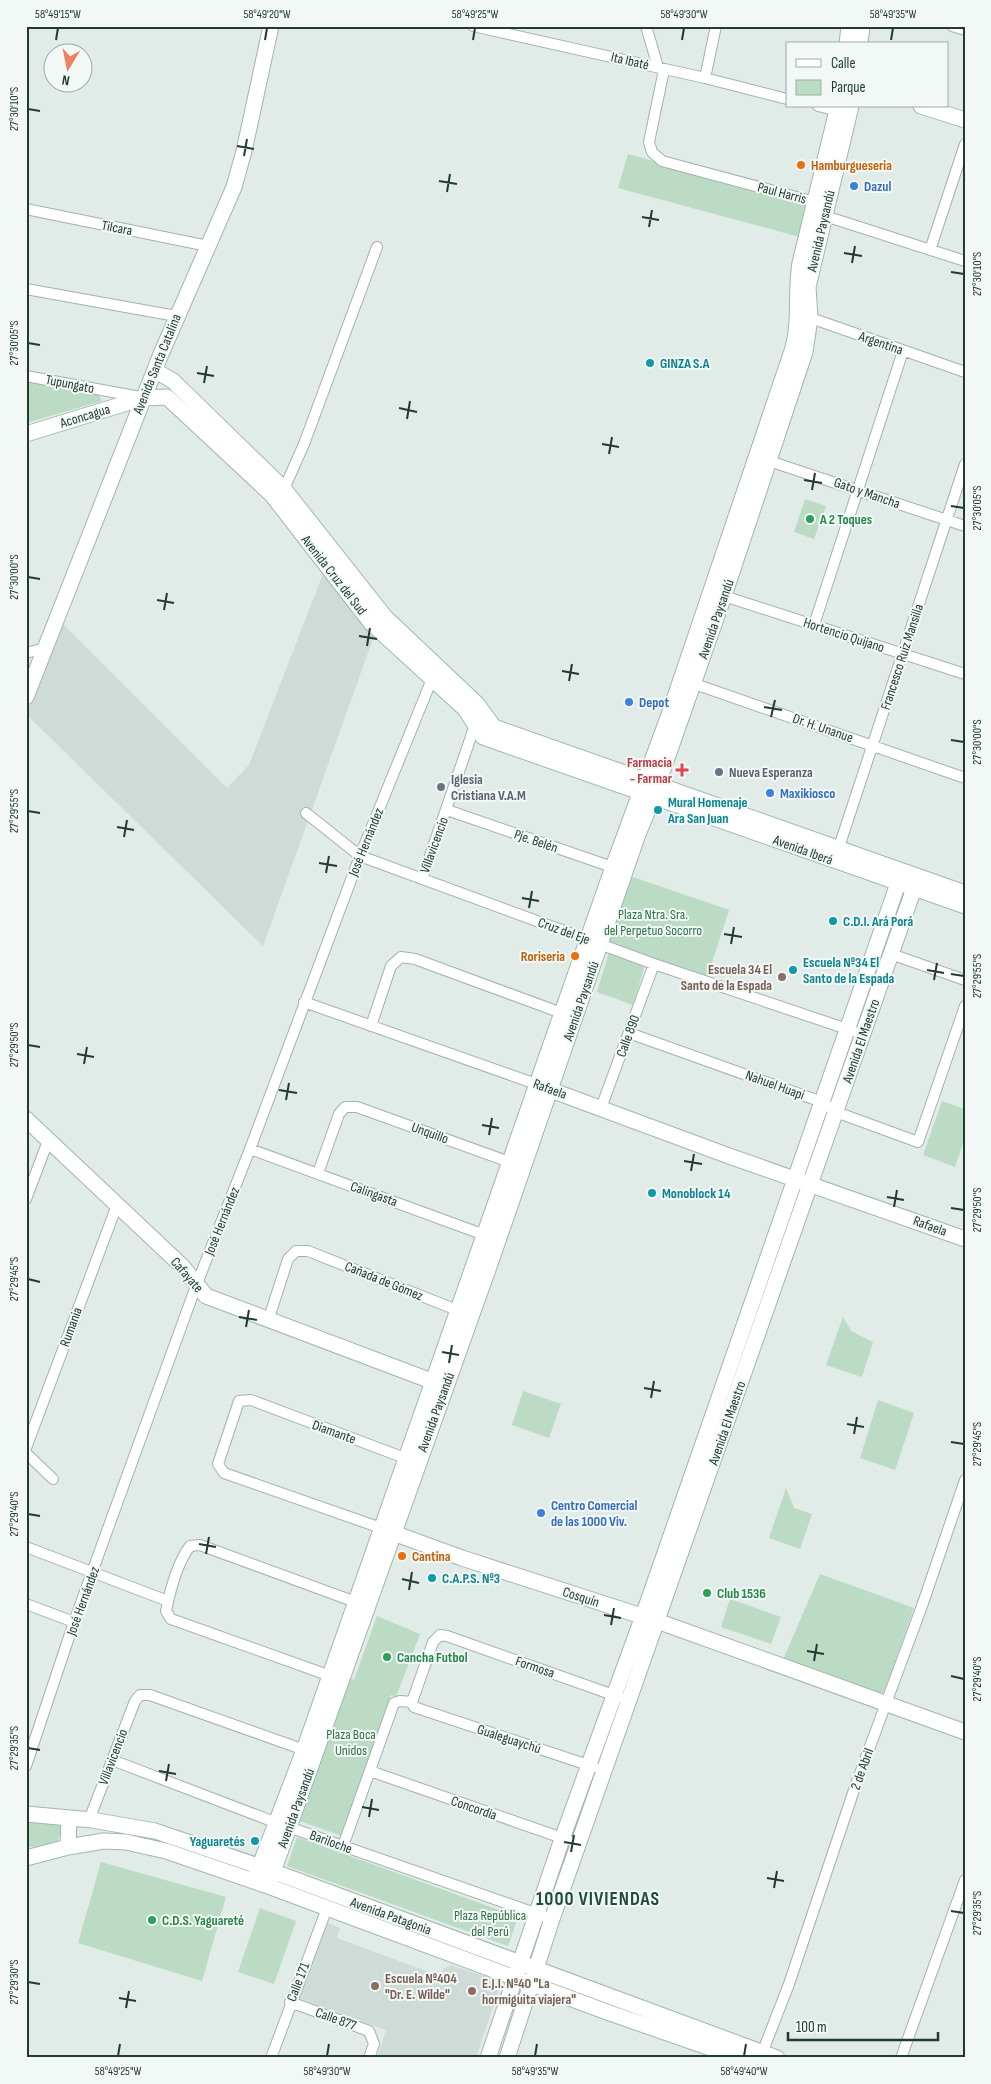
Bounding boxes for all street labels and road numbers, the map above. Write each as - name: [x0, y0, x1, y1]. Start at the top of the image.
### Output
- street label: Ita Ibaté: [609, 48, 651, 74]
- street label: Paul Harris: [756, 178, 808, 208]
- street label: Avenida Paysandú: [803, 188, 839, 274]
- street label: Tilcara: [100, 217, 134, 239]
- street label: Avenida Santa Catalina: [129, 311, 185, 417]
- street label: Argentina: [856, 327, 905, 358]
- street label: Tupungato: [44, 371, 96, 397]
- street label: Aconcagua: [57, 400, 112, 432]
- street label: Gato y Mancha: [832, 474, 902, 512]
- street label: Avenida Cruz del Sud: [297, 531, 371, 618]
- street label: Avenida Paysandú: [694, 577, 738, 662]
- street label: Francesco Ruiz Mansilla: [877, 602, 927, 712]
- street label: Hortencio Quijano: [801, 614, 887, 656]
- street label: Dr. H. Unanue: [791, 710, 855, 746]
- street label: José Hernández: [344, 805, 387, 880]
- street label: Villavicencio: [416, 814, 452, 875]
- street label: Pje. Belén: [512, 826, 560, 856]
- street label: Avenida Iberá: [770, 831, 835, 869]
- street label: Cruz del Eje: [536, 914, 592, 948]
- street label: Avenida Paysandú: [559, 959, 603, 1044]
- street label: Avenida El Maestro: [838, 997, 883, 1086]
- street label: Calle 890: [613, 1013, 643, 1059]
- street label: Nahuel Huapi: [743, 1066, 807, 1104]
- street label: Rafaela: [531, 1075, 569, 1103]
- street label: Unquillo: [409, 1118, 451, 1148]
- street label: Calingasta: [348, 1178, 400, 1210]
- street label: José Hernández: [200, 1184, 243, 1259]
- street label: Rafaela: [911, 1212, 949, 1240]
- street label: Cafayate: [167, 1254, 207, 1296]
- street label: Cañada de Gómez: [342, 1258, 426, 1304]
- street label: Rumania: [56, 1305, 86, 1349]
- street label: Avenida Paysandú: [413, 1370, 458, 1455]
- street label: Avenida El Maestro: [704, 1379, 749, 1468]
- street label: Diamante: [310, 1416, 358, 1448]
- street label: José Hernández: [62, 1564, 103, 1639]
- street label: Cosquín: [560, 1583, 602, 1611]
- street label: Formosa: [513, 1652, 557, 1682]
- street label: Gualeguaychú: [475, 1721, 543, 1757]
- street label: Villavicencio: [95, 1726, 132, 1787]
- street label: 2 de Abril: [847, 1746, 877, 1792]
- street label: Avenida Paysandú: [273, 1766, 318, 1851]
- street label: Concordia: [449, 1792, 499, 1824]
- street label: Bariloche: [307, 1827, 355, 1857]
- street label: Avenida Patagonia: [347, 1893, 434, 1938]
- street label: Calle 171: [283, 1960, 313, 2004]
- street label: Calle 877: [313, 2004, 359, 2034]

